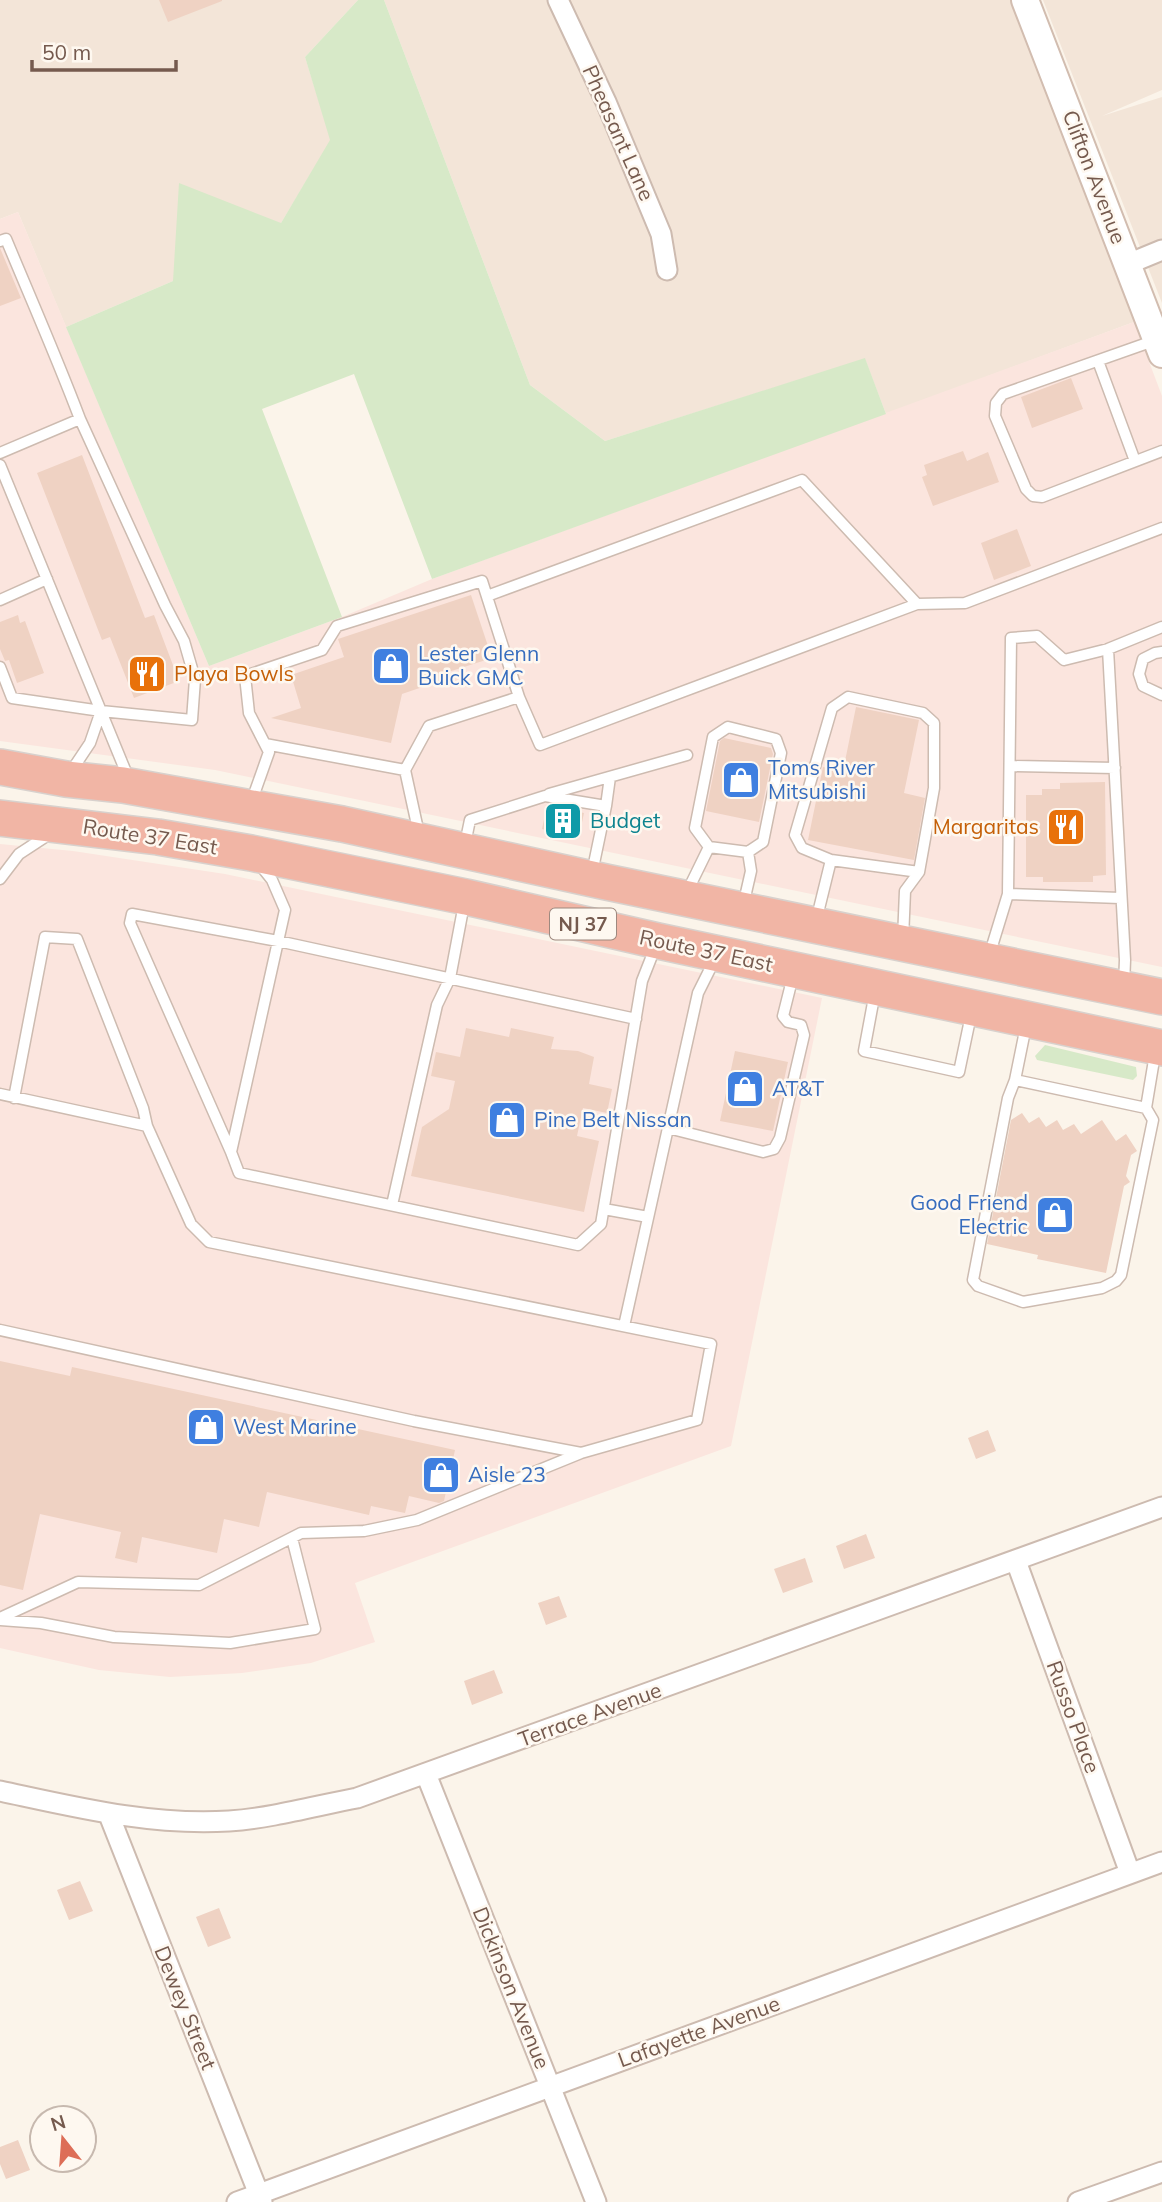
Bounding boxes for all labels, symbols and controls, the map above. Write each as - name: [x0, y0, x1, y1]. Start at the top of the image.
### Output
- scale bar: [32, 28, 175, 72]
- text: 50 m: [42, 39, 91, 65]
- street label: Pheasant Lane: [577, 61, 660, 205]
- street label: Clifton Avenue: [1058, 106, 1132, 247]
- place label: Lester Glenn Buick GMC: [418, 640, 539, 690]
- shop icon: Lester Glenn Buick GMC: [370, 645, 412, 687]
- restaurant icon: Playa Bowls: [126, 653, 168, 695]
- place label: Playa Bowls: [174, 660, 294, 686]
- place label: Toms River Mitsubishi: [768, 754, 875, 804]
- shop icon: Toms River Mitsubishi: [720, 759, 762, 801]
- building icon: Budget: [542, 800, 584, 842]
- restaurant icon: Margaritas: [1045, 806, 1087, 848]
- place label: Budget: [590, 807, 660, 833]
- street label: Route 37 East: [81, 813, 219, 859]
- place label: Margaritas: [933, 813, 1039, 839]
- road number: NJ 37: [550, 908, 616, 940]
- street label: Route 37 East: [637, 923, 775, 977]
- shop icon: AT&T: [724, 1068, 766, 1110]
- place label: AT&T: [772, 1075, 824, 1101]
- shop icon: Pine Belt Nissan: [486, 1099, 528, 1141]
- place label: Pine Belt Nissan: [534, 1106, 692, 1132]
- place label: Good Friend Electric: [910, 1189, 1028, 1239]
- shop icon: Good Friend Electric: [1034, 1194, 1076, 1236]
- shop icon: West Marine: [185, 1406, 227, 1448]
- place label: West Marine: [233, 1413, 357, 1439]
- shop icon: Aisle 23: [420, 1454, 462, 1496]
- place label: Aisle 23: [468, 1461, 546, 1487]
- street label: Russo Place: [1042, 1657, 1106, 1776]
- street label: Terrace Avenue: [515, 1676, 665, 1752]
- street label: Dickinson Avenue: [468, 1903, 556, 2072]
- street label: Dewey Street: [149, 1942, 223, 2073]
- street label: Lafayette Avenue: [614, 1990, 783, 2072]
- north arrow: [28, 2104, 98, 2174]
- text: N: [48, 2109, 68, 2136]

